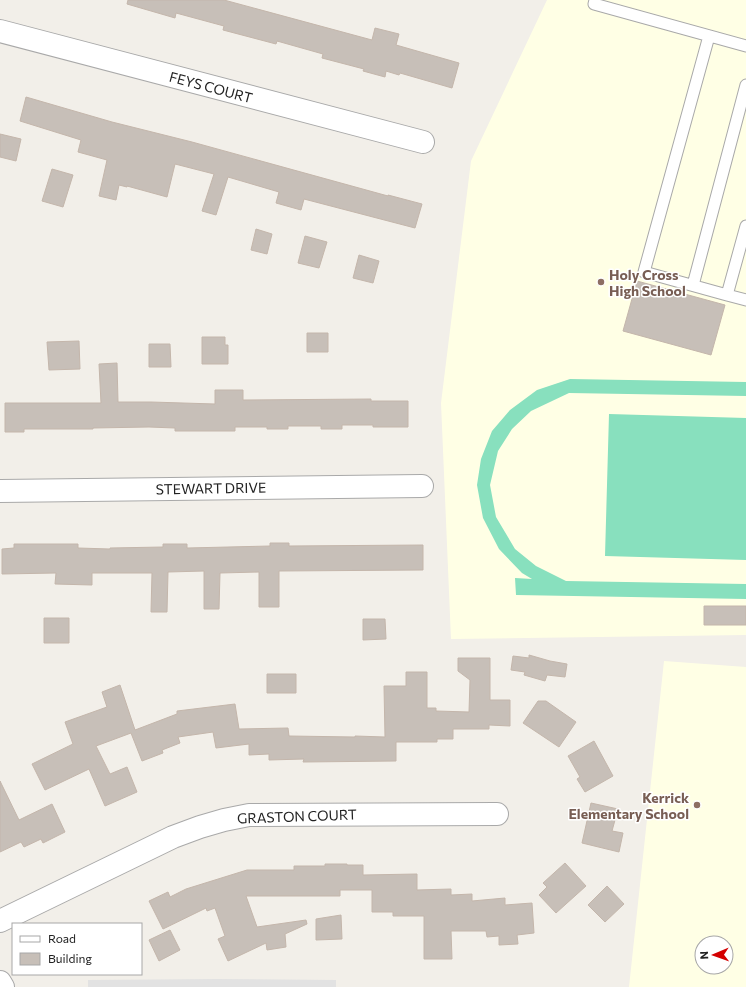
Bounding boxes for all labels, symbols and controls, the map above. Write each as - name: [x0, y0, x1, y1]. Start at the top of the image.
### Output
- street label: FEYS COURT: [168, 68, 254, 106]
- place label: Holy Cross High School: [609, 266, 686, 299]
- marker: Holy Cross High School: [596, 277, 606, 287]
- street label: STEWART DRIVE: [156, 479, 266, 497]
- place label: Kerrick Elementary School: [569, 789, 689, 822]
- marker: Kerrick Elementary School: [692, 800, 702, 810]
- street label: GRASTON COURT: [237, 805, 357, 827]
- legend: [12, 923, 142, 975]
- text: Road: [48, 931, 76, 945]
- north arrow: [694, 935, 734, 975]
- text: Building: [48, 951, 92, 965]
- text: N: [697, 951, 710, 960]

